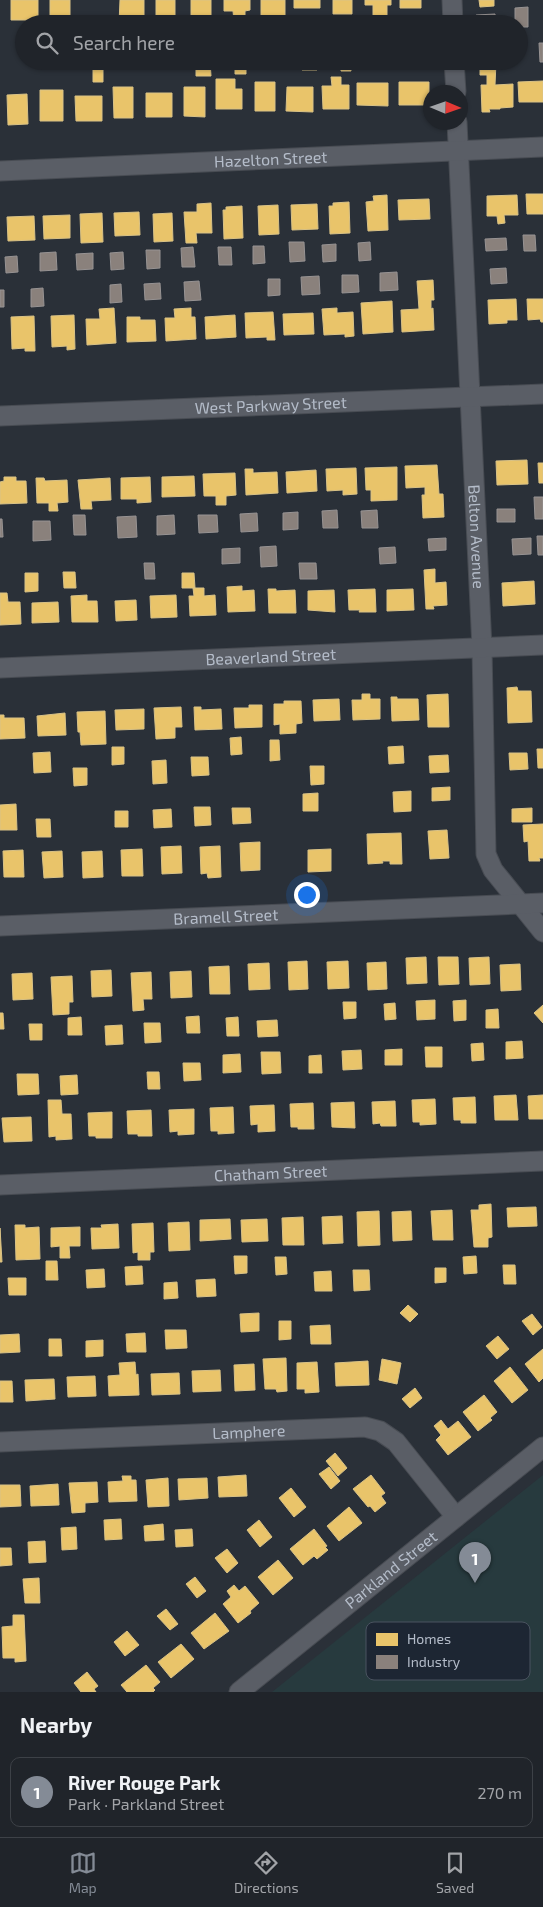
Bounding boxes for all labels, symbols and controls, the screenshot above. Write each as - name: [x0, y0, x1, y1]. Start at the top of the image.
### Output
- search box: [15, 15, 528, 70]
- icon: search: [33, 29, 61, 57]
- text: Search here: [73, 31, 175, 54]
- north arrow: [423, 85, 468, 130]
- street label: Hazelton Street: [214, 147, 328, 171]
- street label: West Parkway Street: [194, 392, 347, 417]
- street label: Belton Avenue: [465, 484, 489, 589]
- street label: Beaverland Street: [205, 644, 337, 668]
- your location: [294, 882, 320, 908]
- street label: Bramell Street: [173, 904, 279, 928]
- street label: Chatham Street: [214, 1161, 328, 1185]
- street label: Lamphere: [212, 1420, 286, 1442]
- street label: Parkland Street: [341, 1526, 440, 1612]
- pin: 1: [459, 1542, 491, 1583]
- legend: [366, 1622, 530, 1680]
- text: Homes: [407, 1630, 451, 1647]
- text: Industry: [407, 1653, 461, 1670]
- text: Nearby: [20, 1712, 92, 1737]
- text: River Rouge Park: [68, 1771, 220, 1794]
- text: 1: [34, 1783, 40, 1802]
- text: 270 m: [478, 1783, 522, 1802]
- text: Park · Parkland Street: [68, 1794, 224, 1813]
- tab: Map: [69, 1849, 97, 1896]
- tab: Directions: [234, 1849, 299, 1896]
- tab: Saved: [436, 1849, 474, 1896]

